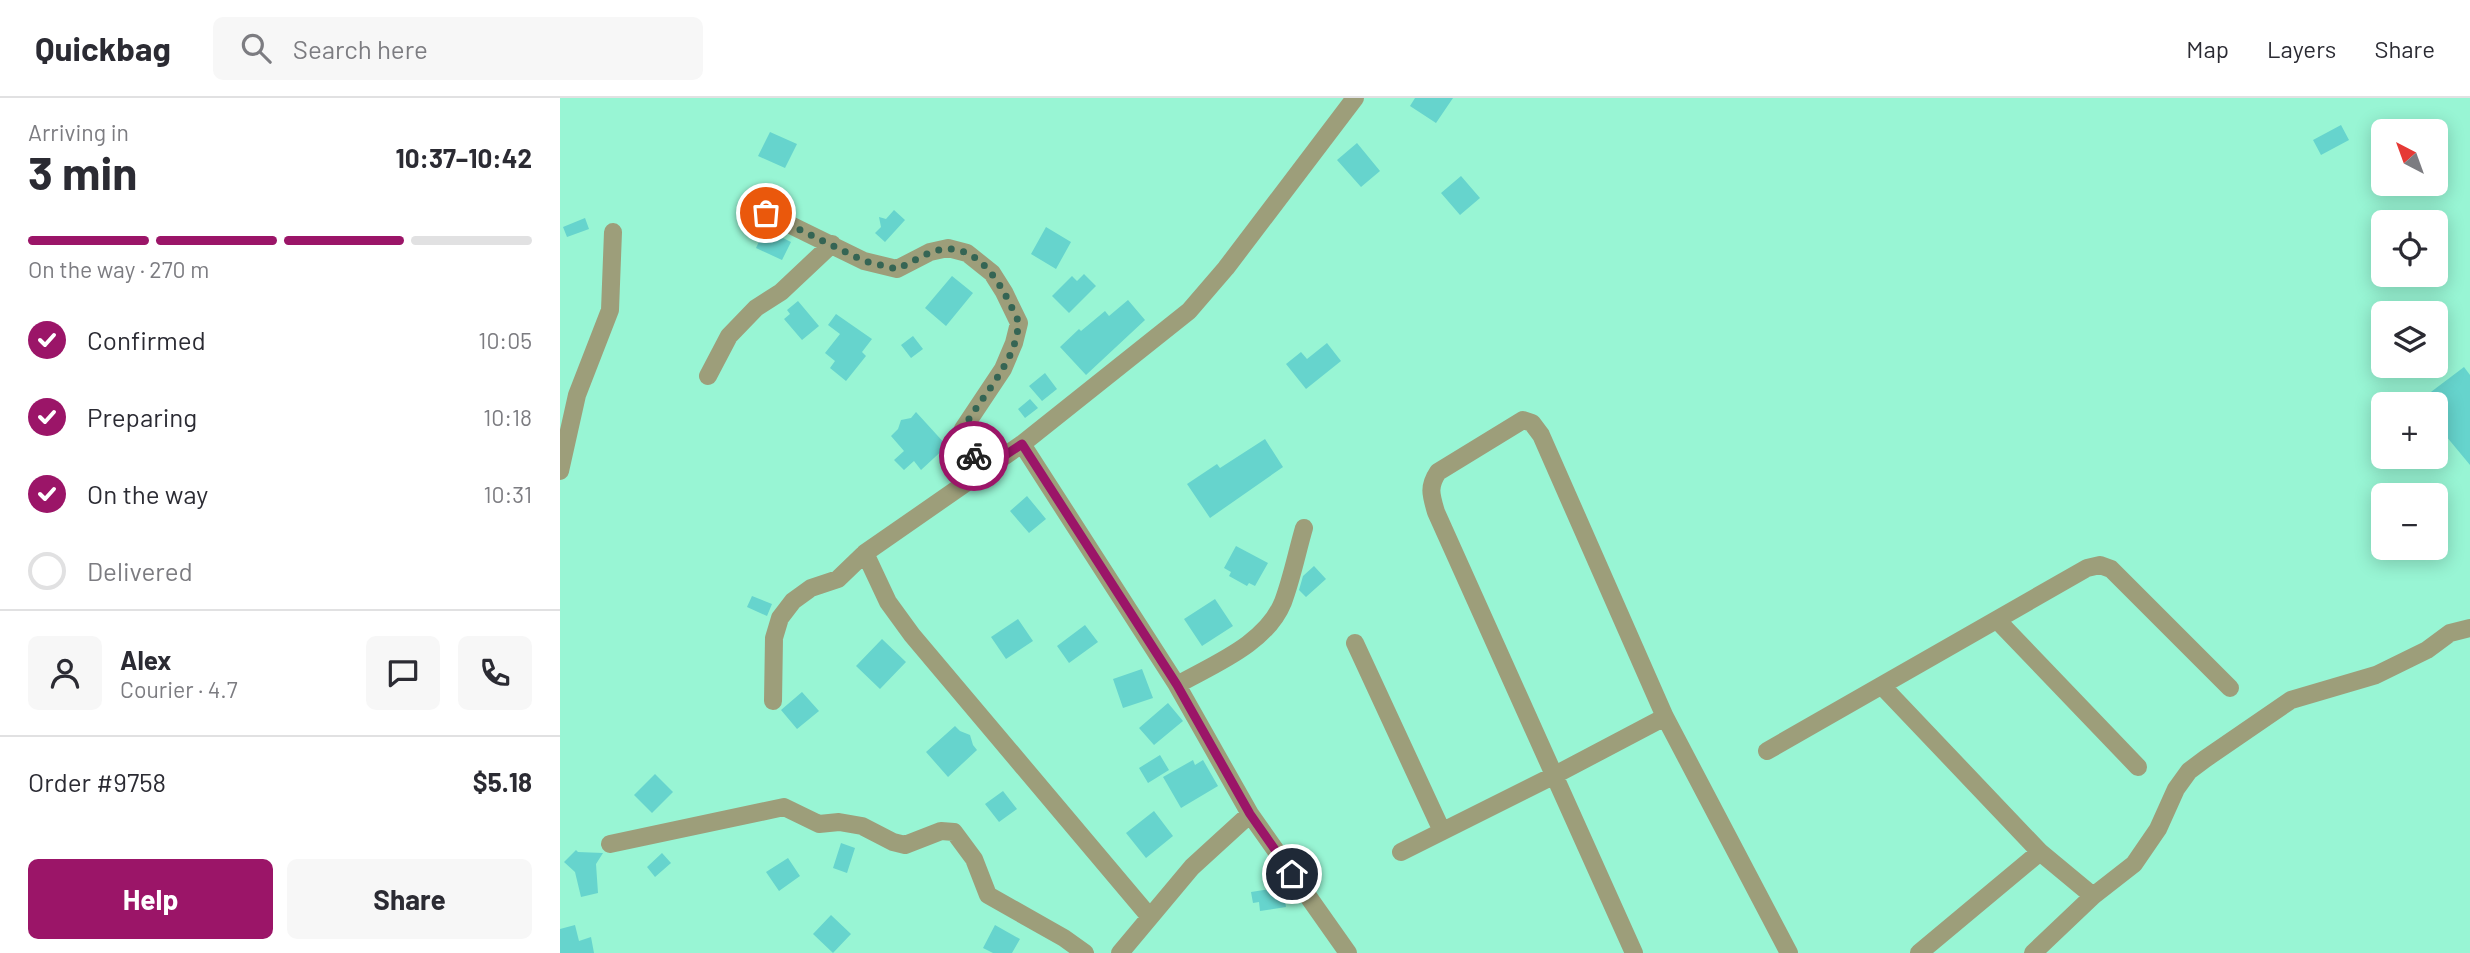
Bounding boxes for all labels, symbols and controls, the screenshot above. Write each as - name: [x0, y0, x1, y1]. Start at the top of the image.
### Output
- search box: [213, 17, 703, 80]
- text: Quickbag: [35, 28, 171, 68]
- icon: search: [237, 29, 275, 67]
- text: Search here: [293, 33, 428, 64]
- text: Map: [2186, 34, 2229, 63]
- text: Layers: [2267, 34, 2336, 63]
- text: Share: [2374, 34, 2435, 63]
- text: Arriving in: [28, 118, 129, 146]
- north arrow: [2371, 119, 2448, 196]
- map controls: [2371, 119, 2448, 560]
- text: 10:37–10:42: [395, 142, 532, 173]
- text: 3 min: [28, 144, 137, 199]
- pin: [736, 183, 796, 243]
- icon: bag: [747, 194, 785, 232]
- button: locate: [2371, 210, 2448, 287]
- text: On the way · 270 m: [28, 255, 209, 283]
- button: layers: [2371, 301, 2448, 378]
- icon: check: [28, 321, 66, 359]
- text: Confirmed: [87, 324, 206, 355]
- text: 10:05: [478, 326, 532, 354]
- button: +: [2371, 392, 2448, 469]
- icon: check: [28, 398, 66, 436]
- text: Preparing: [87, 401, 197, 432]
- text: 10:18: [483, 403, 532, 431]
- courier: [939, 421, 1009, 491]
- icon: bike: [955, 437, 993, 475]
- icon: check: [28, 475, 66, 513]
- text: On the way: [87, 478, 208, 509]
- text: 10:31: [483, 480, 532, 508]
- button: −: [2371, 483, 2448, 560]
- text: Delivered: [87, 555, 193, 586]
- button: person: [28, 636, 102, 710]
- button: chat: [366, 636, 440, 710]
- button: phone: [458, 636, 532, 710]
- text: Alex: [120, 644, 171, 675]
- text: Courier · 4.7: [120, 675, 238, 703]
- text: Order #9758: [28, 766, 166, 797]
- text: $5.18: [473, 766, 532, 797]
- pin: [1262, 844, 1322, 904]
- icon: home: [1273, 855, 1311, 893]
- button: Help: [28, 859, 273, 939]
- button: Share: [287, 859, 532, 939]

